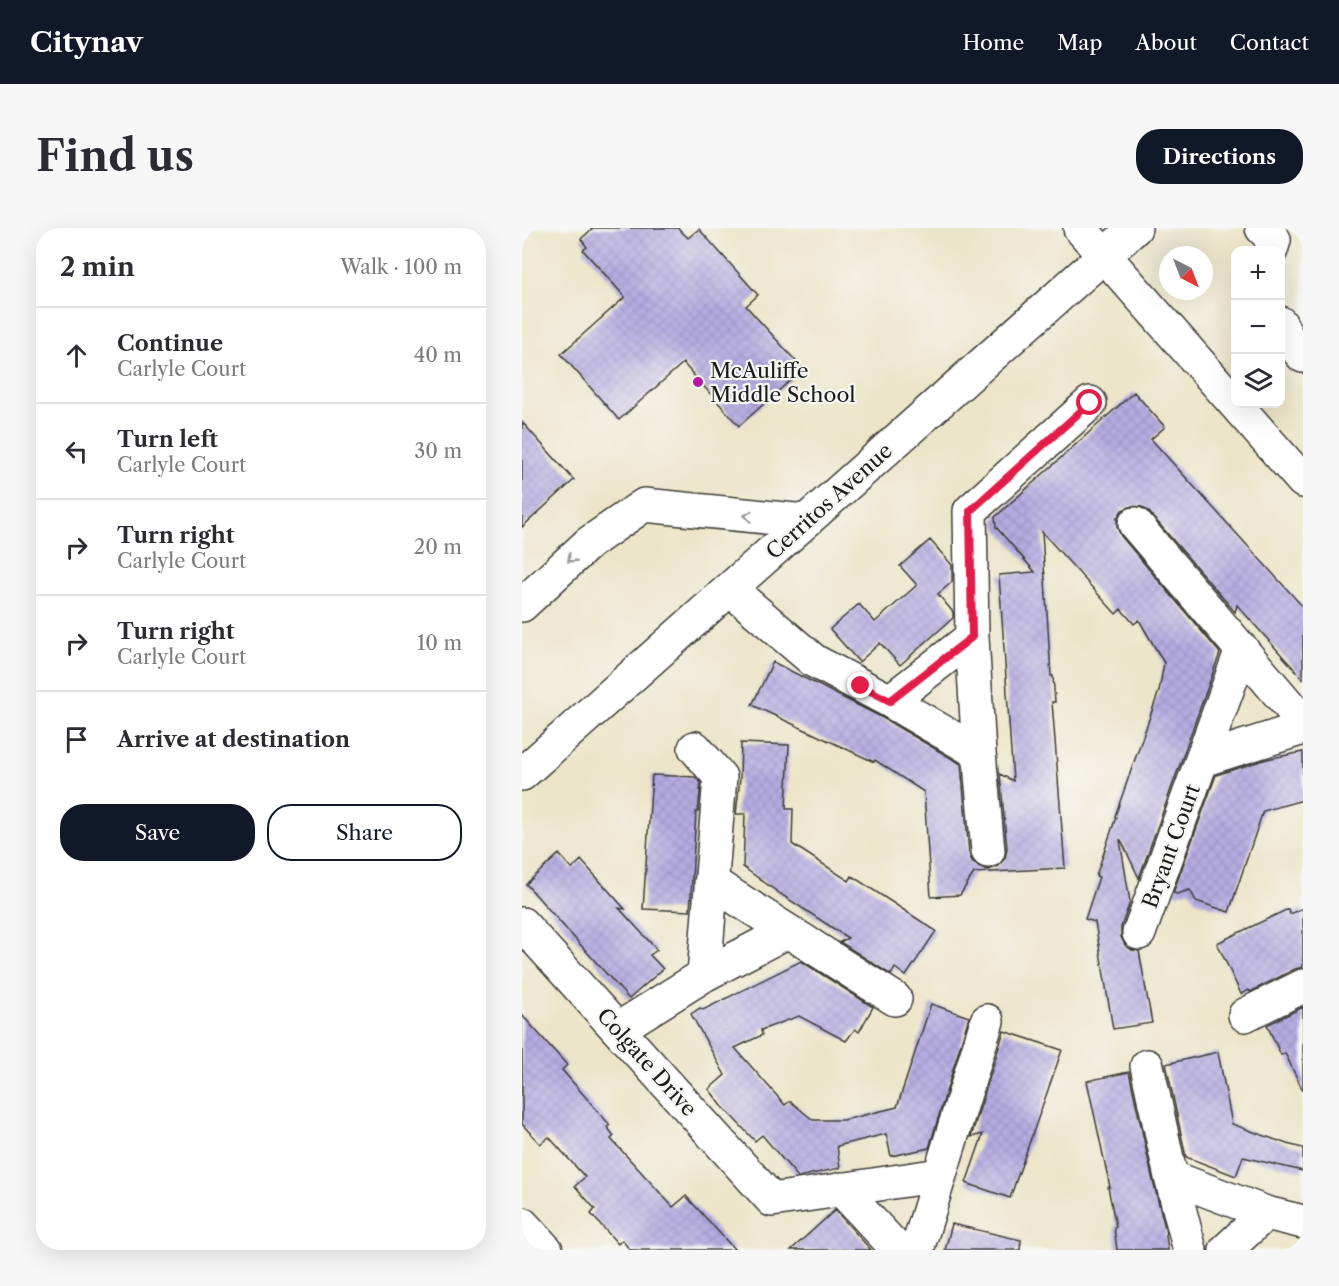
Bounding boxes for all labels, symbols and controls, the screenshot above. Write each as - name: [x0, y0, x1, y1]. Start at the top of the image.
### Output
- text: Citynav: [30, 25, 143, 59]
- text: Home: [963, 30, 1024, 55]
- text: Map: [1057, 30, 1102, 55]
- text: About: [1135, 30, 1197, 55]
- text: Contact: [1230, 30, 1309, 55]
- button: Directions: [1136, 129, 1303, 184]
- text: Find us: [36, 130, 194, 182]
- north arrow: [1159, 246, 1213, 300]
- map controls: [1231, 246, 1285, 408]
- button: +: [1231, 246, 1285, 300]
- text: 2 min: [60, 251, 135, 283]
- text: Walk · 100 m: [340, 255, 462, 279]
- button: −: [1231, 300, 1285, 354]
- text: Continue: [117, 330, 223, 357]
- icon: ahead: [60, 339, 93, 372]
- text: 40 m: [414, 343, 462, 367]
- button: layers: [1231, 354, 1285, 408]
- text: Carlyle Court: [117, 357, 246, 381]
- place label: McAuliffe Middle School: [710, 358, 856, 407]
- marker: McAuliffe Middle School: [691, 375, 705, 389]
- route start: [1076, 389, 1102, 415]
- text: Turn left: [117, 426, 218, 453]
- icon: left: [60, 435, 93, 468]
- street label: Cerritos Avenue: [761, 438, 897, 564]
- text: 30 m: [414, 439, 462, 463]
- text: Carlyle Court: [117, 453, 246, 477]
- one-way arrow: [743, 510, 752, 523]
- text: Turn right: [117, 522, 235, 549]
- icon: right: [60, 531, 93, 564]
- text: 20 m: [414, 535, 462, 559]
- text: Carlyle Court: [117, 549, 246, 573]
- one-way arrow: [568, 552, 579, 563]
- text: Turn right: [117, 618, 235, 645]
- icon: right: [60, 627, 93, 660]
- text: 10 m: [417, 631, 462, 655]
- text: Carlyle Court: [117, 645, 246, 669]
- route end: [847, 672, 873, 698]
- icon: arrive: [60, 723, 93, 756]
- text: Arrive at destination: [117, 726, 350, 753]
- street label: Bryant Court: [1137, 780, 1205, 911]
- button: Save: [60, 804, 255, 861]
- button: Share: [267, 804, 462, 861]
- street label: Colgate Drive: [592, 1003, 702, 1121]

